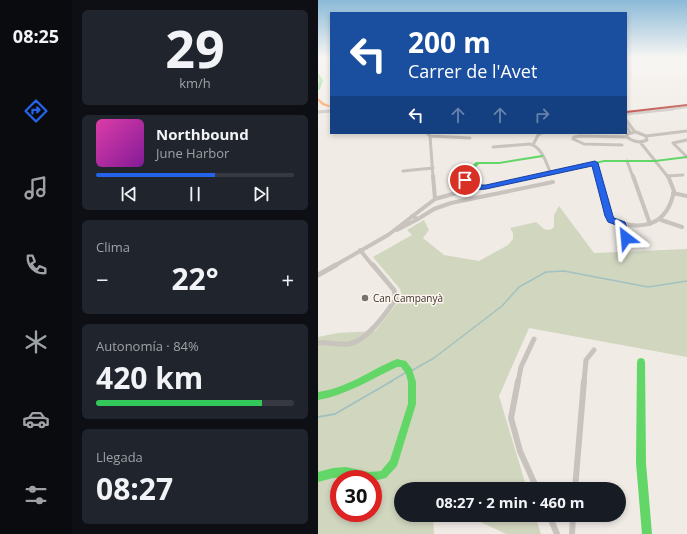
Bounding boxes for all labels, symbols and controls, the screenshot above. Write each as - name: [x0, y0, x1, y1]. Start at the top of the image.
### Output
- text: 29: [165, 12, 225, 83]
- text: 200 m: [408, 23, 491, 61]
- text: 08:25: [13, 24, 59, 48]
- icon: left: [342, 28, 394, 80]
- text: Carrer de l'Avet: [408, 59, 537, 83]
- text: km/h: [179, 74, 211, 92]
- icon: directions: [22, 97, 50, 125]
- icon: left: [405, 104, 427, 126]
- icon: ahead: [447, 104, 469, 126]
- icon: ahead: [489, 104, 511, 126]
- icon: right: [531, 104, 553, 126]
- text: Northbound: [156, 124, 249, 144]
- text: June Harbor: [156, 144, 229, 162]
- pin: [448, 163, 482, 197]
- icon: arrive: [454, 169, 476, 191]
- icon: music: [22, 174, 50, 202]
- icon: previous: [118, 183, 140, 205]
- icon: pause: [184, 183, 206, 205]
- icon: next: [250, 183, 272, 205]
- position arrow: [605, 217, 647, 259]
- text: Clima: [96, 238, 130, 256]
- icon: phone: [22, 251, 50, 279]
- text: 22°: [171, 258, 219, 299]
- text: −: [96, 264, 109, 294]
- text: +: [281, 264, 294, 294]
- place label: Can Campanyà: [373, 291, 443, 305]
- marker: Can Campanyà: [360, 293, 370, 303]
- icon: climate: [22, 328, 50, 356]
- text: Autonomía · 84%: [96, 337, 199, 355]
- text: 420 km: [96, 357, 203, 398]
- icon: car: [22, 405, 50, 433]
- text: Llegada: [96, 448, 143, 466]
- text: 08:27: [96, 468, 173, 509]
- speed limit sign: 30: [330, 470, 382, 522]
- icon: filters: [22, 481, 50, 509]
- text: 08:27 · 2 min · 460 m: [436, 492, 584, 512]

